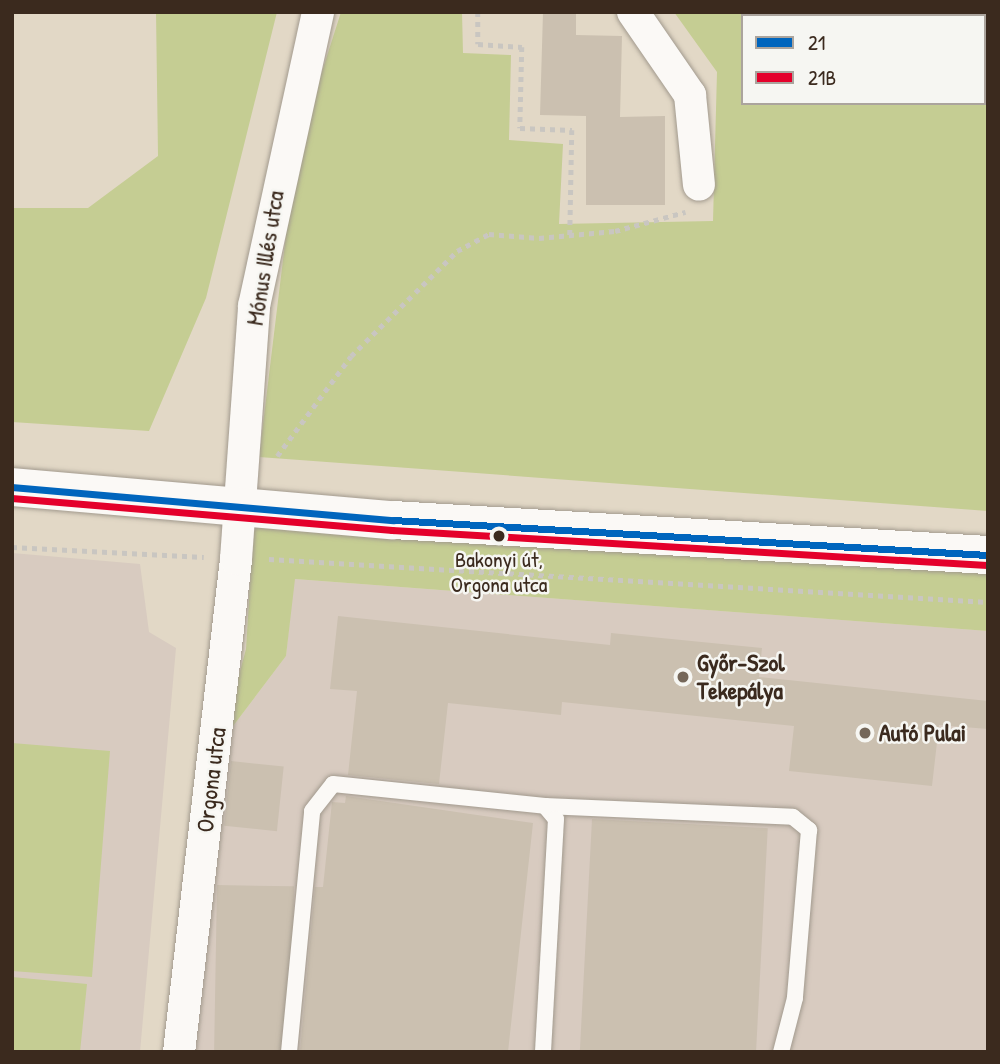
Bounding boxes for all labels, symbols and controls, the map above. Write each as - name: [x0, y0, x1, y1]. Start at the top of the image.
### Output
- legend: [741, 14, 986, 105]
- text: 21: [808, 28, 825, 57]
- text: 21B: [808, 63, 836, 92]
- street label: Mónus Illés utca: [240, 189, 290, 327]
- marker: Bakonyi út, Orgona utca: [492, 529, 506, 543]
- place label: Bakonyi út, Orgona utca: [451, 546, 547, 598]
- place label: Győr-Szol Tekepálya: [697, 649, 785, 705]
- marker: Győr-Szol Tekepálya: [675, 669, 691, 685]
- place label: Autó Pulai: [879, 719, 966, 747]
- marker: Autó Pulai: [857, 725, 873, 741]
- street label: Orgona utca: [190, 726, 232, 834]

